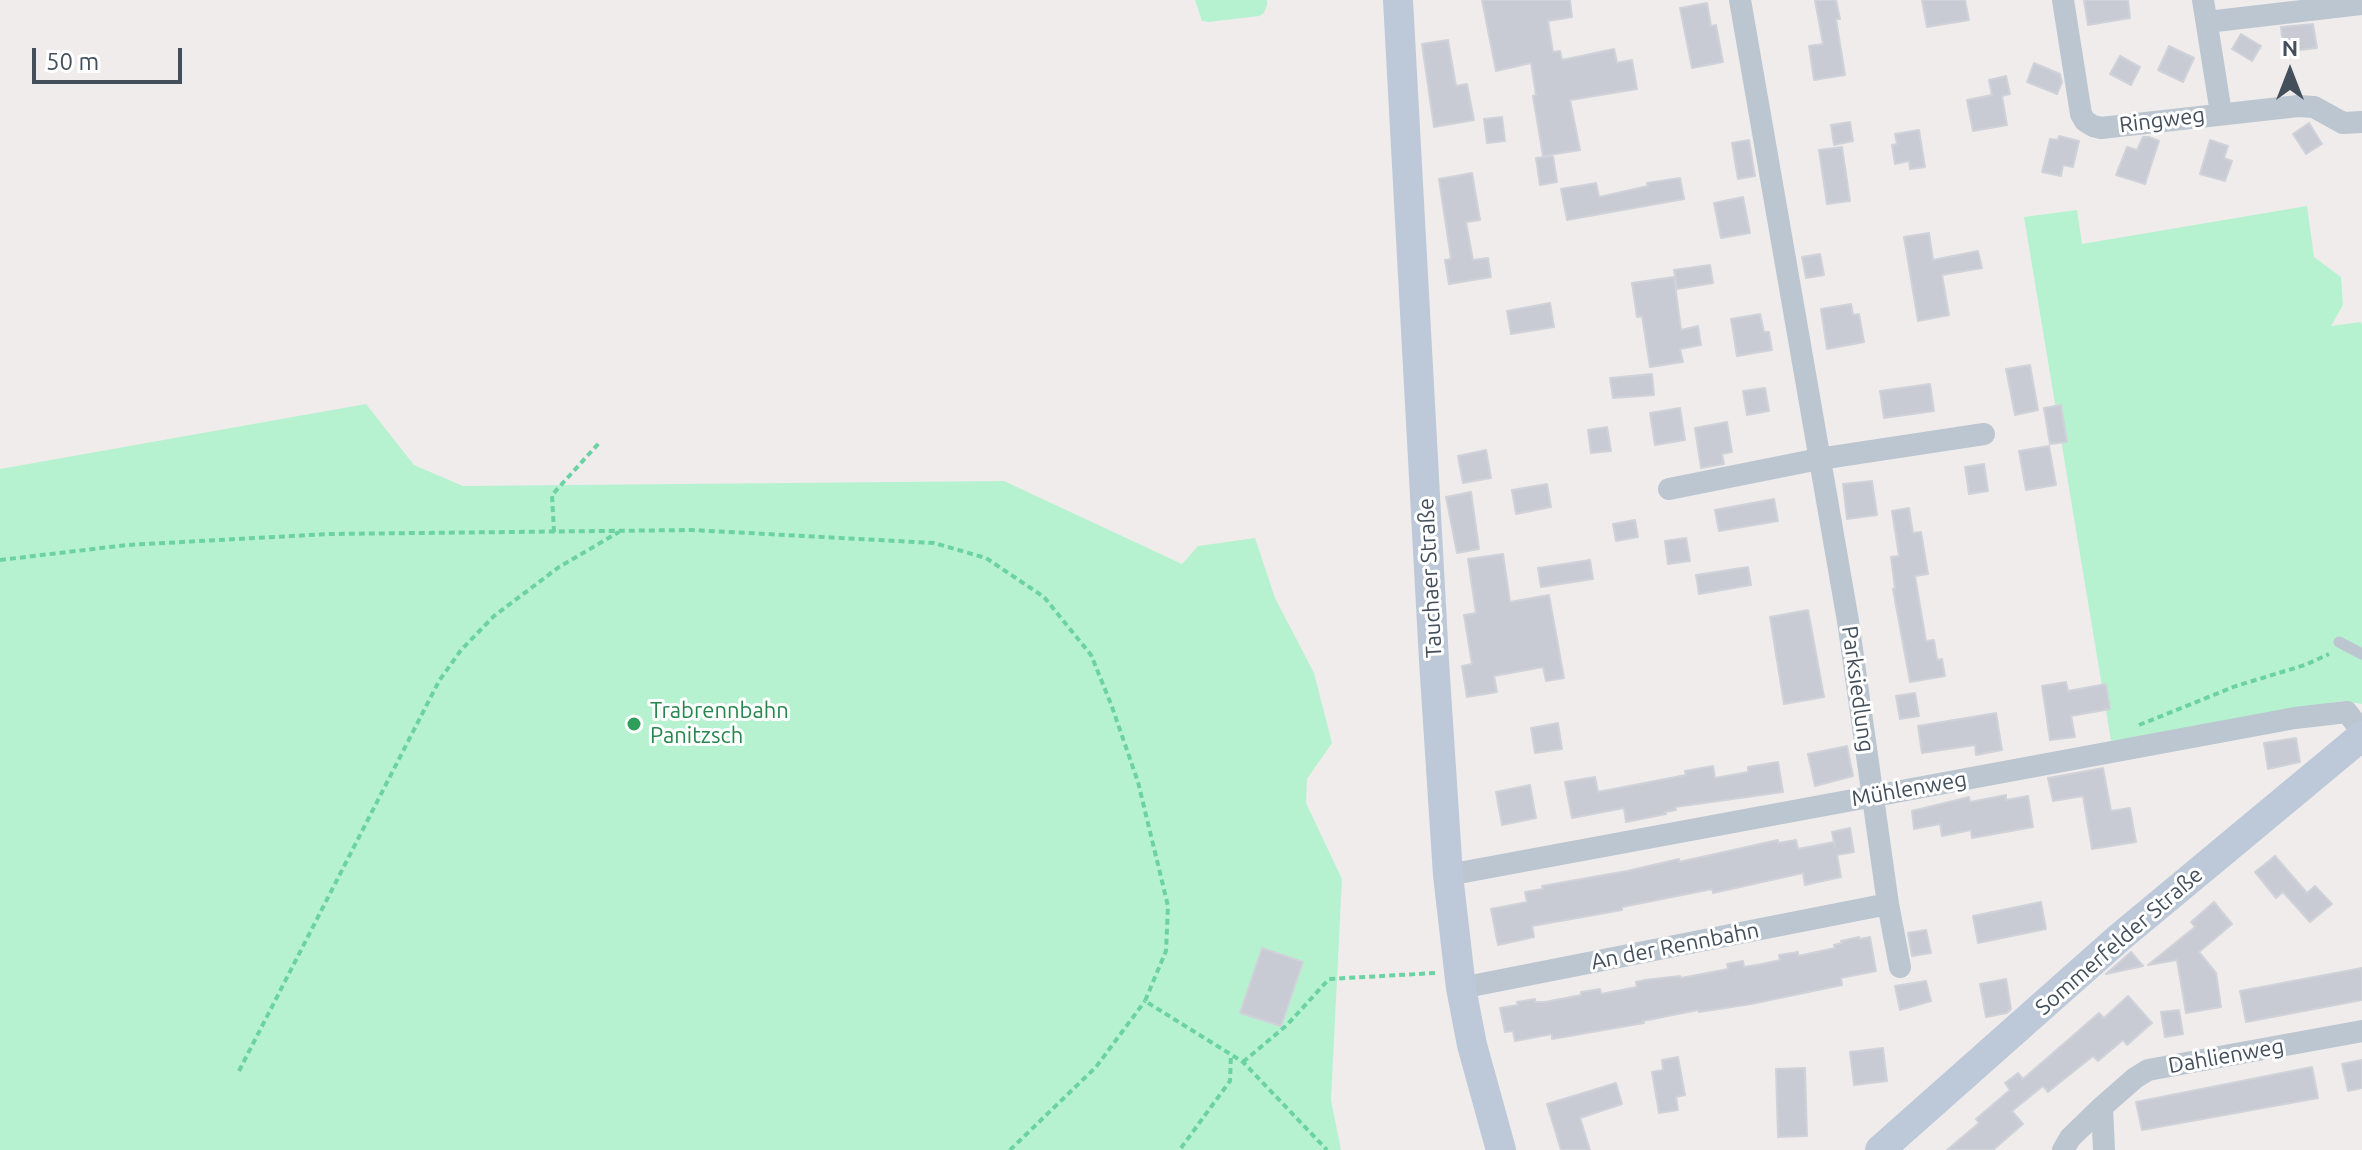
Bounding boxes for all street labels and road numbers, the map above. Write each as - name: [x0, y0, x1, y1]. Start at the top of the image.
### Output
- street label: Ringweg: [2118, 102, 2206, 138]
- street label: Tauchaer Straße: [1413, 497, 1447, 659]
- street label: Parksiedlung: [1836, 624, 1880, 754]
- street label: Mühlenweg: [1849, 766, 1969, 812]
- street label: Sommerfelder Straße: [2030, 861, 2208, 1021]
- street label: An der Rennbahn: [1589, 917, 1761, 975]
- street label: Dahlienweg: [2166, 1033, 2286, 1079]

